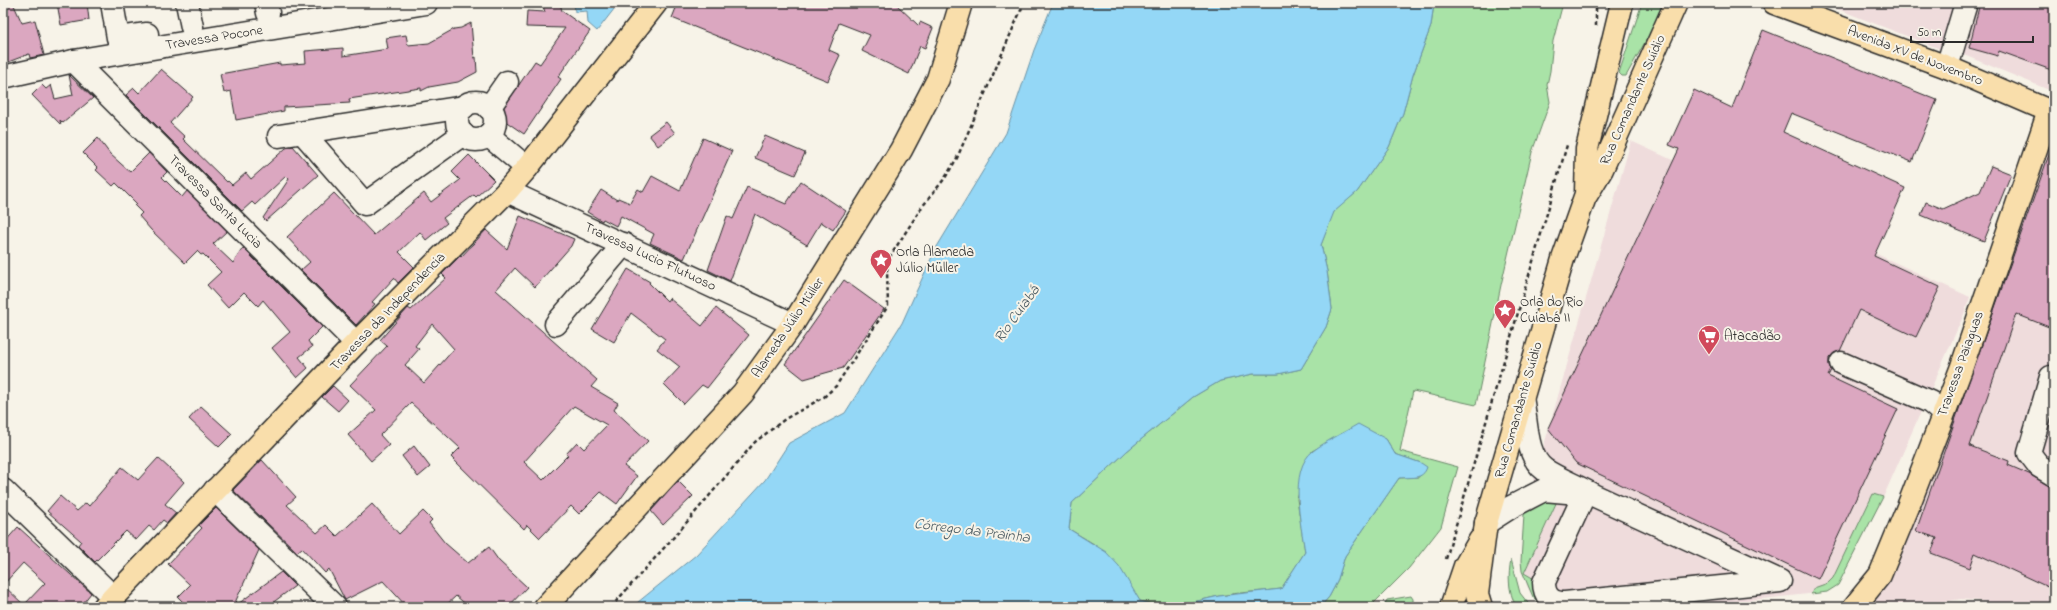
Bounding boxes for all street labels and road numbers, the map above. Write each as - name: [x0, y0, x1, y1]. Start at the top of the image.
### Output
- street label: Travessa Pocone: [164, 20, 265, 56]
- street label: Avenida XV de Novembro: [1844, 20, 1986, 92]
- street label: Rua Comandante Suídio: [1595, 31, 1671, 169]
- street label: Travessa Santa Lucia: [163, 150, 267, 254]
- street label: Travessa Lucio Flutuoso: [580, 217, 720, 297]
- street label: Travessa da Independencia: [325, 248, 451, 376]
- street label: Alameda Júlio Müller: [747, 273, 830, 382]
- street label: Travessa Paiaguas: [1932, 308, 1991, 420]
- street label: Rua Comandante Suídio: [1489, 339, 1549, 481]

